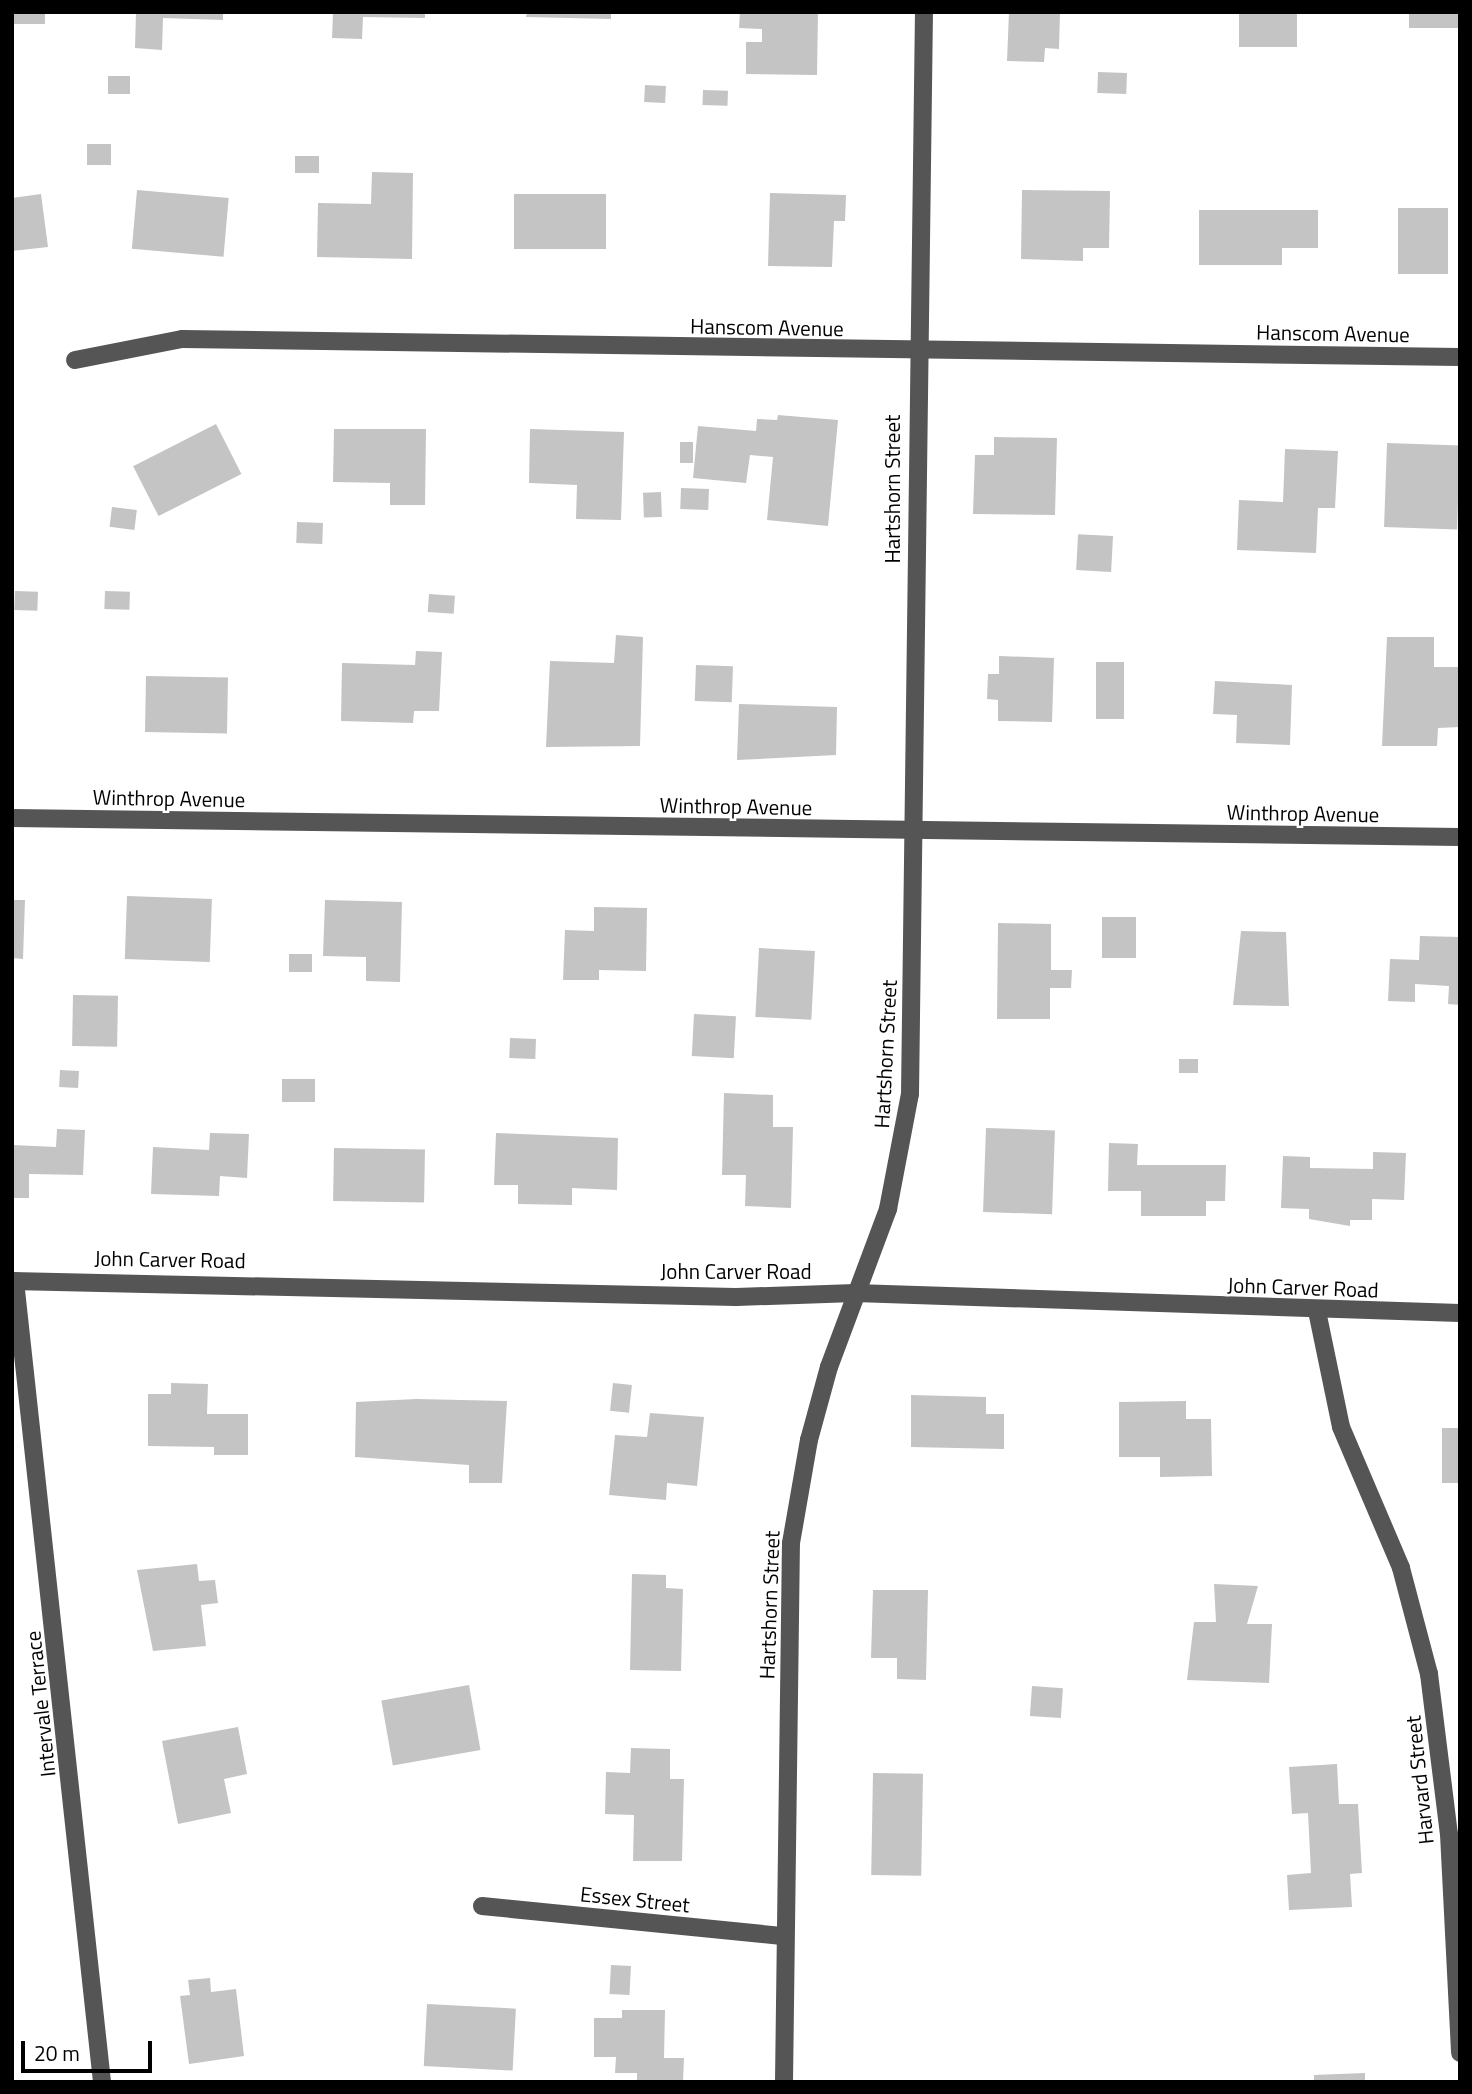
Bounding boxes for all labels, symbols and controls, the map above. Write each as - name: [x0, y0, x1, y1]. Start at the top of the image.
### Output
- street label: Hanscom Avenue: [690, 313, 844, 341]
- street label: Hanscom Avenue: [1256, 319, 1410, 347]
- street label: Hartshorn Street: [879, 415, 905, 563]
- street label: Winthrop Avenue: [92, 784, 246, 812]
- street label: Winthrop Avenue: [659, 792, 813, 820]
- street label: Winthrop Avenue: [1226, 799, 1380, 827]
- street label: Hartshorn Street: [869, 979, 901, 1129]
- street label: John Carver Road: [94, 1245, 246, 1273]
- street label: John Carver Road: [660, 1258, 812, 1284]
- street label: John Carver Road: [1227, 1272, 1379, 1302]
- street label: Hartshorn Street: [754, 1530, 784, 1680]
- street label: Intervale Terrace: [20, 1630, 60, 1778]
- street label: Harvard Street: [1400, 1714, 1438, 1846]
- street label: Essex Street: [579, 1881, 691, 1917]
- scale bar: [24, 2028, 156, 2072]
- text: 20 m: [34, 2037, 80, 2069]

